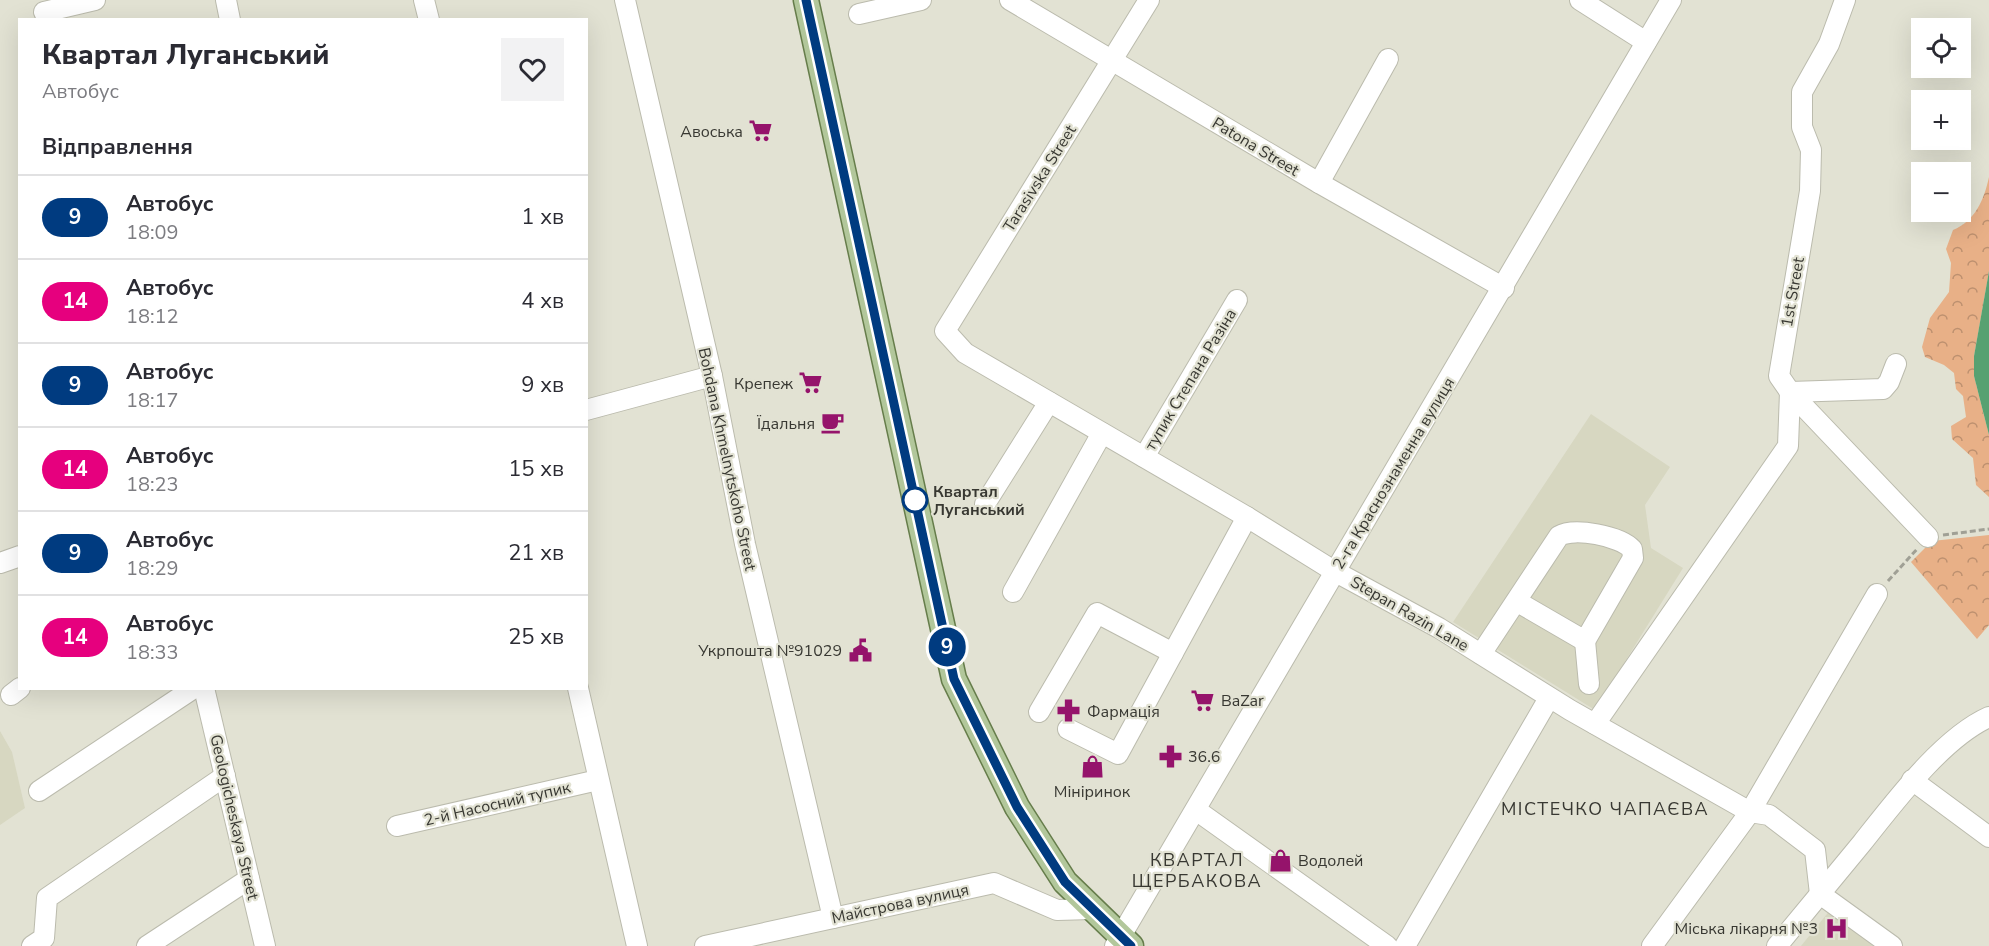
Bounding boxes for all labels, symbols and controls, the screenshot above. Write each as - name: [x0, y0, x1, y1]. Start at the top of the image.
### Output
- map controls: [1911, 18, 1971, 222]
- button: locate: [1911, 18, 1971, 78]
- text: Квартал Луганський: [42, 36, 329, 74]
- button: heart: [501, 38, 564, 101]
- text: Автобус: [42, 78, 119, 105]
- button: +: [1911, 90, 1971, 150]
- street label: Patona Street: [1208, 112, 1303, 182]
- supermarket icon: Авоська: [748, 118, 774, 144]
- street label: Tarasivska Street: [998, 120, 1082, 236]
- place label: Авоська: [680, 121, 743, 143]
- text: Відправлення: [42, 132, 193, 162]
- button: −: [1911, 162, 1971, 222]
- text: Автобус: [126, 189, 214, 219]
- text: 1 хв: [521, 202, 564, 232]
- text: 9: [69, 203, 81, 231]
- text: 18:09: [126, 219, 179, 246]
- street label: 1st Street: [1776, 255, 1810, 329]
- text: Автобус: [126, 273, 214, 303]
- text: 4 хв: [521, 286, 564, 316]
- text: 14: [62, 287, 88, 315]
- text: 18:12: [126, 303, 179, 330]
- street label: тупик Степана Разіна: [1140, 305, 1242, 455]
- street label: Bohdana Khmelnytskoho Street: [693, 346, 762, 573]
- text: Автобус: [126, 357, 214, 387]
- text: 9 хв: [521, 370, 564, 400]
- supermarket icon: Крепеж: [798, 370, 824, 396]
- text: 9: [69, 371, 81, 399]
- place label: Крепеж: [734, 373, 793, 395]
- street label: 2-га Краснознаменна вулиця: [1328, 373, 1460, 574]
- text: 18:17: [126, 387, 179, 414]
- cafe icon: Їдальня: [820, 410, 846, 436]
- place label: Їдальня: [756, 413, 815, 435]
- text: Автобус: [126, 441, 214, 471]
- text: 15 хв: [508, 454, 564, 484]
- text: 14: [62, 455, 88, 483]
- text: 18:23: [126, 471, 179, 498]
- place label: Квартал Луганський: [933, 481, 1025, 521]
- marker: Квартал Луганський: [902, 487, 928, 513]
- text: Автобус: [126, 525, 214, 555]
- text: 21 хв: [508, 538, 564, 568]
- text: 9: [69, 539, 81, 567]
- text: 18:29: [126, 555, 179, 582]
- street label: Stepan Razin Lane: [1346, 571, 1473, 657]
- text: Автобус: [126, 609, 214, 639]
- text: 25 хв: [508, 622, 564, 652]
- text: 14: [62, 623, 88, 651]
- line badge: 9: [928, 628, 966, 666]
- text: 9: [941, 633, 953, 661]
- public building icon: Укрпошта №91029: [847, 637, 873, 663]
- text: 18:33: [126, 639, 179, 666]
- place label: Укрпошта №91029: [697, 640, 842, 662]
- supermarket icon: BaZar: [1190, 687, 1216, 713]
- place label: BaZar: [1221, 690, 1264, 712]
- pharmacy icon: Фармація: [1056, 698, 1082, 724]
- place label: Фармація: [1087, 701, 1160, 723]
- street label: Geologicheskaya Street: [204, 732, 264, 902]
- pharmacy icon: 36.6: [1157, 743, 1183, 769]
- place label: 36.6: [1188, 746, 1220, 768]
- shop icon: Мініринок: [1079, 753, 1105, 779]
- street label: 2-й Насосний тупик: [422, 776, 573, 832]
- place label: Мініринок: [1054, 781, 1131, 803]
- district label: МІСТЕЧКО ЧАПАЄВА: [1501, 797, 1709, 821]
- shop icon: Водолей: [1267, 847, 1293, 873]
- district label: КВАРТАЛ ЩЕРБАКОВА: [1132, 848, 1262, 893]
- place label: Водолей: [1298, 850, 1363, 872]
- street label: Майстрова вулиця: [830, 879, 971, 929]
- hospital icon: Міська лікарня №3: [1823, 915, 1849, 941]
- place label: Міська лікарня №3: [1675, 918, 1818, 940]

